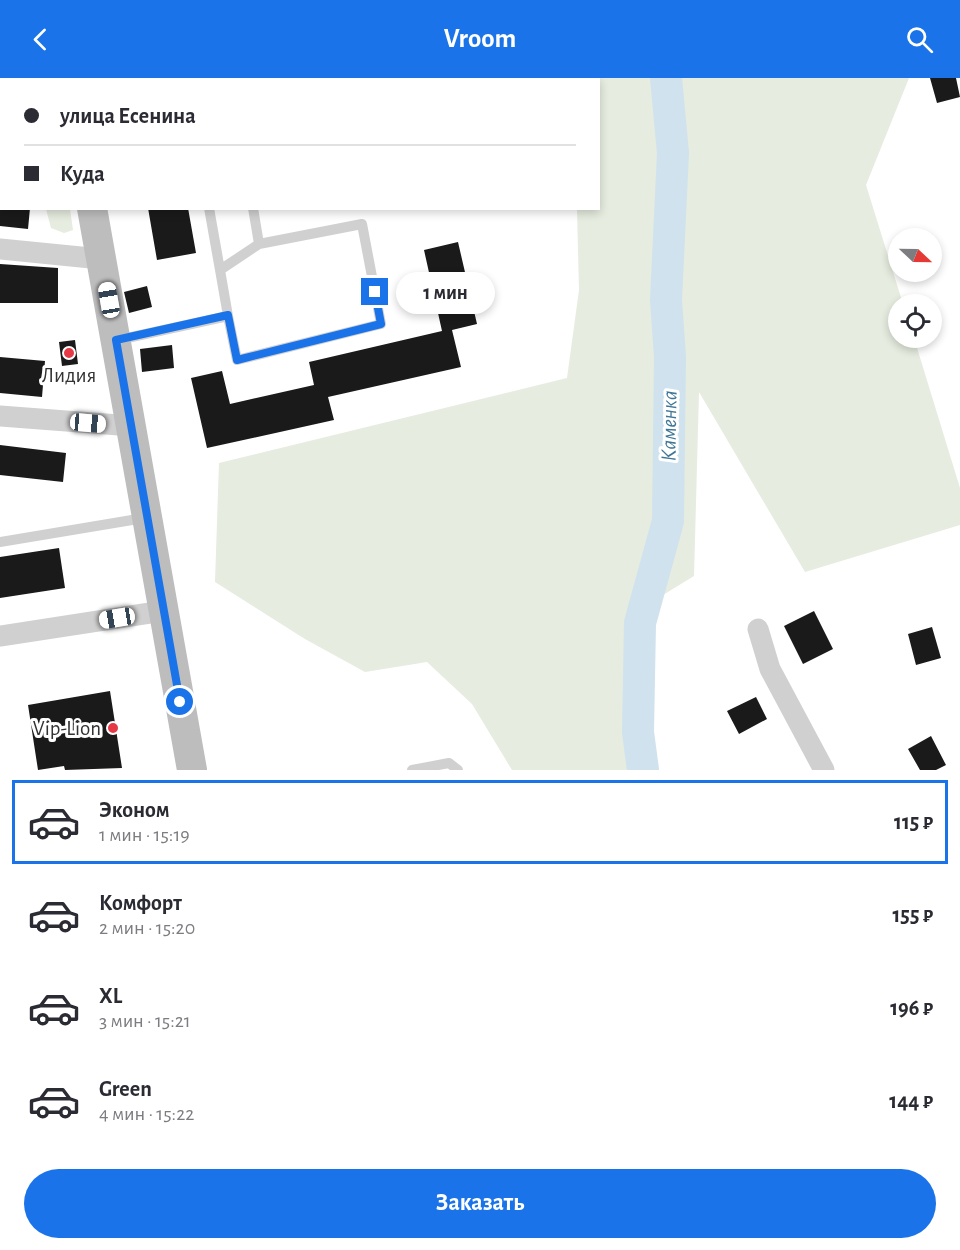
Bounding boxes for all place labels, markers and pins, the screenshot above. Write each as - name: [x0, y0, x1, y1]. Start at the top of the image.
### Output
- marker: Лидия: [62, 346, 76, 360]
- place label: Лидия: [42, 365, 96, 386]
- place label: Vip-Lion: [33, 718, 101, 739]
- marker: Vip-Lion: [106, 721, 120, 735]

